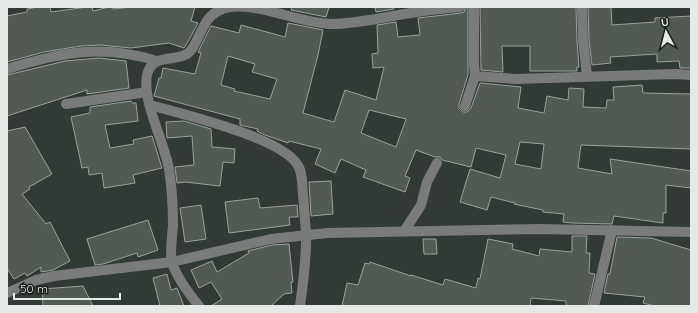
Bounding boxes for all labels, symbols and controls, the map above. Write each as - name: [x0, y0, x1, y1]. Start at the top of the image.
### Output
- north arrow: [646, 12, 686, 52]
- text: U: [660, 15, 669, 29]
- scale bar: [14, 275, 120, 301]
- text: 50 m: [20, 281, 48, 296]

